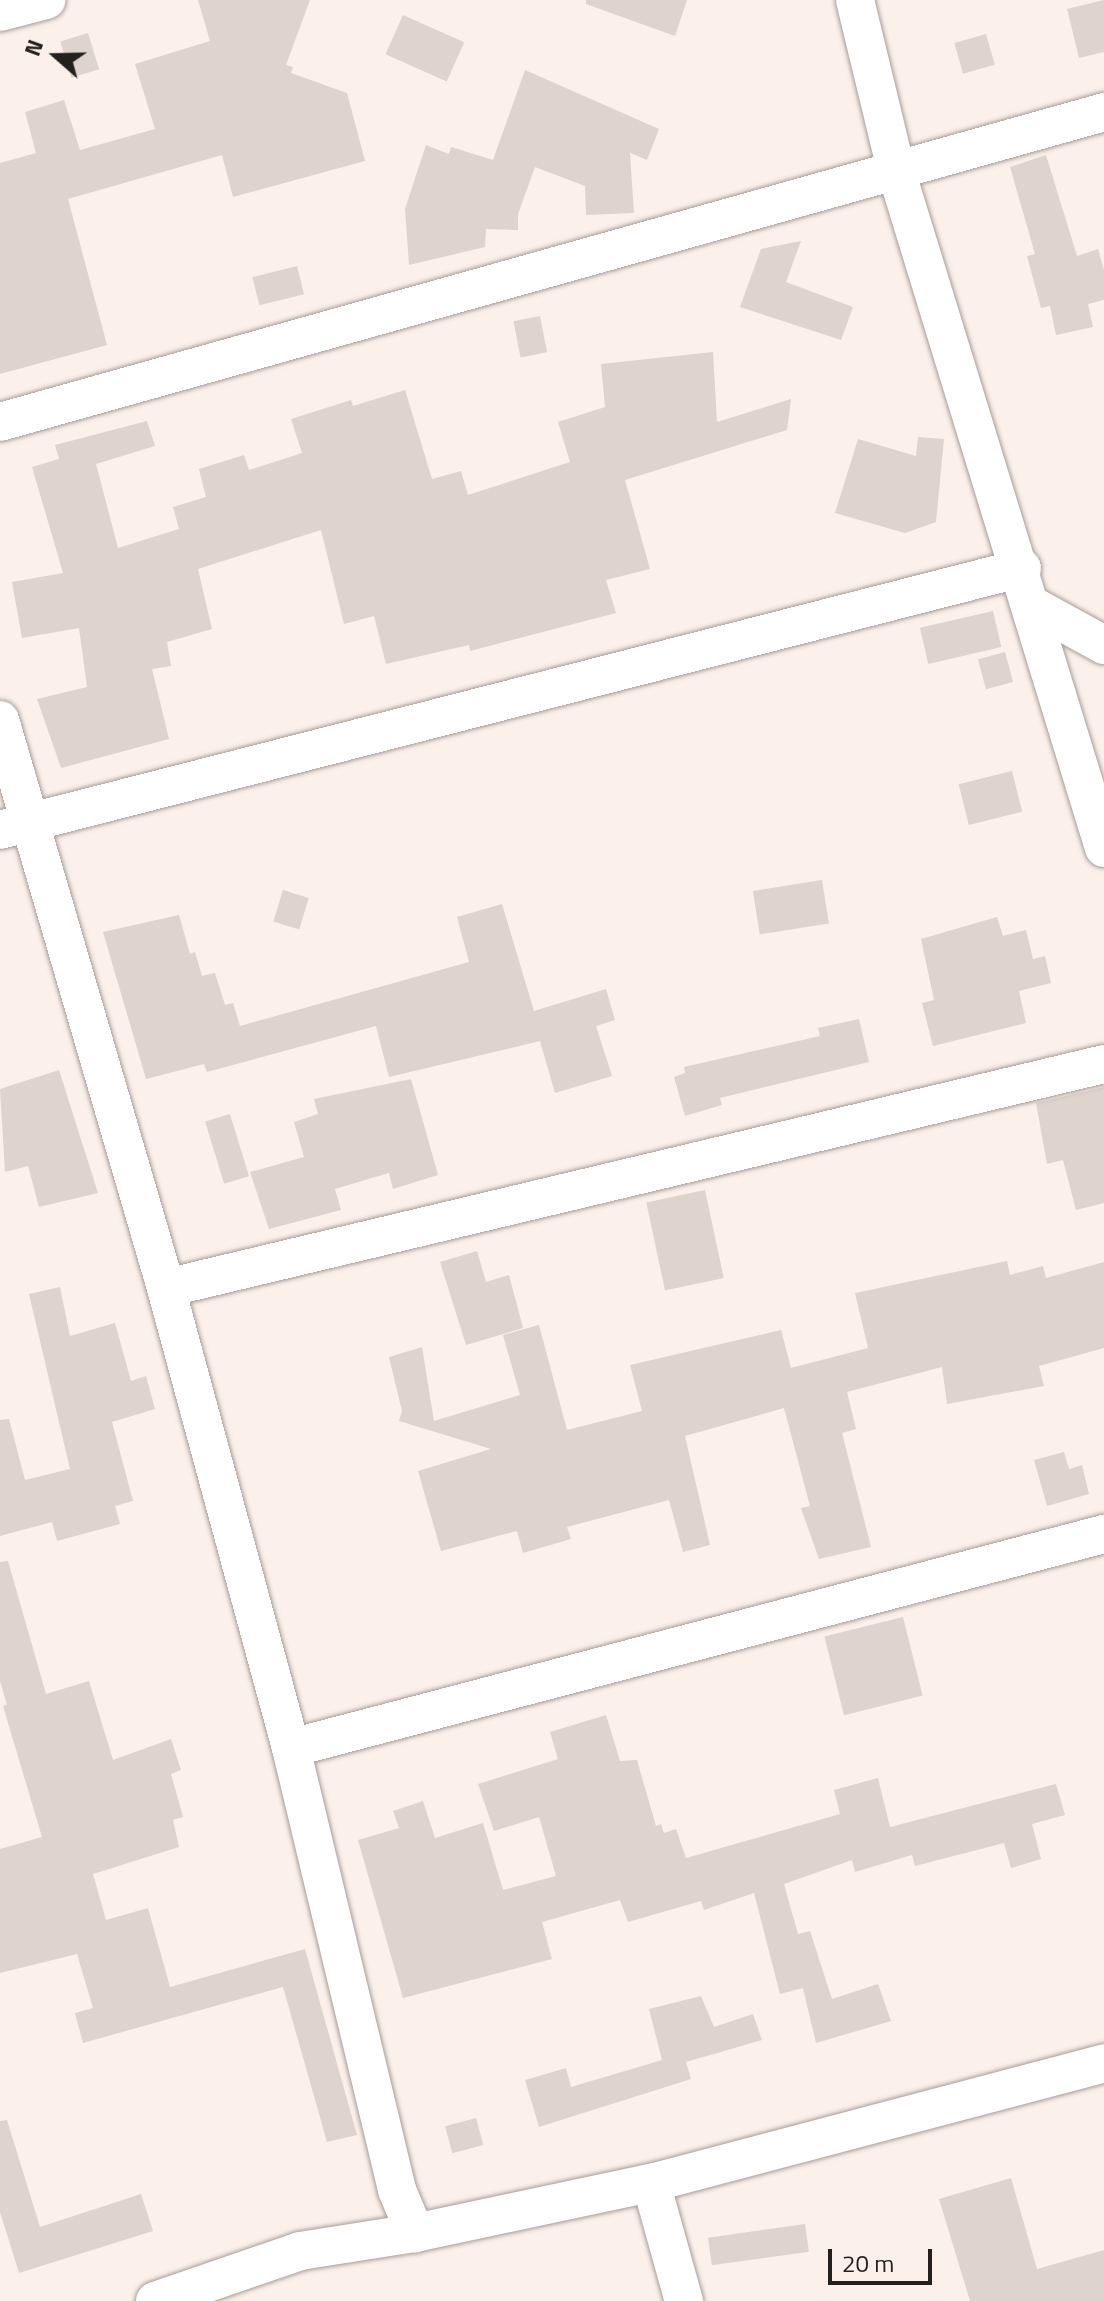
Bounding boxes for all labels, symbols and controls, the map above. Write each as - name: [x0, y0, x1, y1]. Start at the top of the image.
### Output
- north arrow: [16, 16, 96, 96]
- text: N: [15, 35, 52, 61]
- scale bar: [832, 2233, 936, 2283]
- text: 20 m: [842, 2245, 894, 2281]

